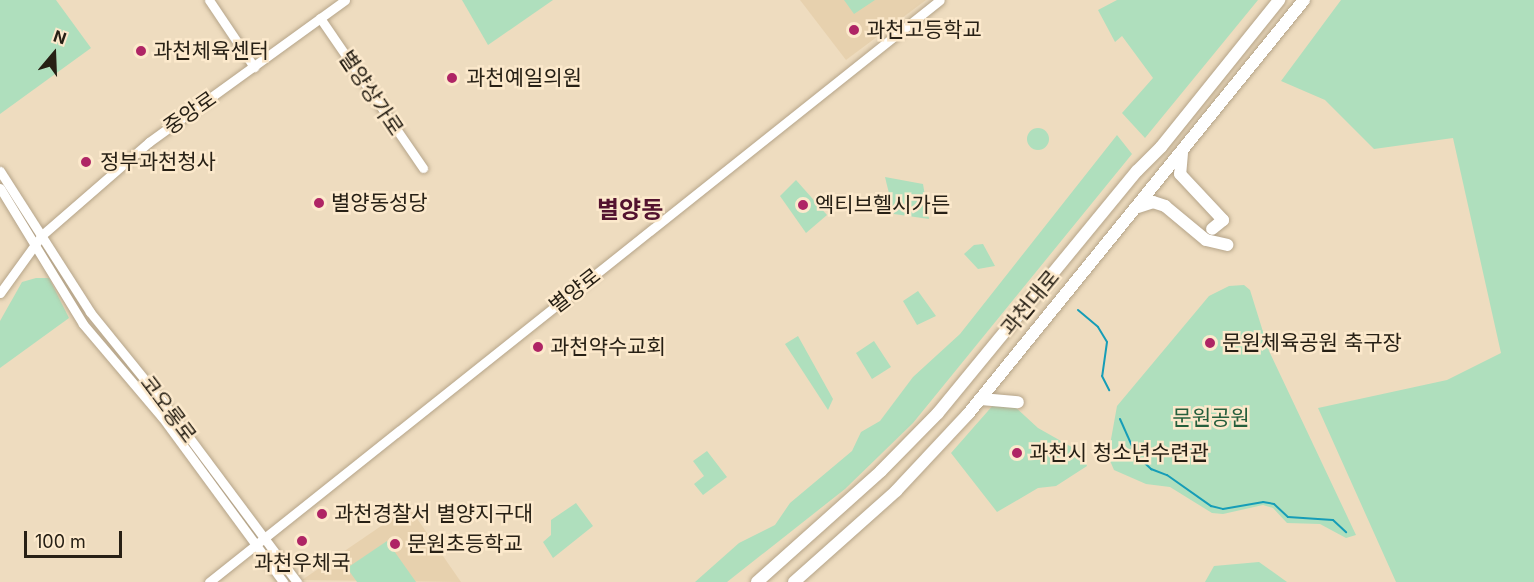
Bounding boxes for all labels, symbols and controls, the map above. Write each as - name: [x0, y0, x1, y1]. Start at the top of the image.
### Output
- place label: 과천고등학교: [866, 17, 982, 43]
- marker: 과천고등학교: [847, 23, 861, 37]
- north arrow: [24, 24, 84, 84]
- text: N: [51, 26, 69, 48]
- place label: 과천체육센터: [153, 38, 269, 64]
- marker: 과천체육센터: [134, 44, 148, 58]
- street label: 별양상가로: [334, 46, 408, 140]
- place label: 과천예일의원: [466, 65, 582, 91]
- marker: 과천예일의원: [443, 69, 461, 87]
- street label: 중앙로: [159, 86, 221, 140]
- place label: 정부과천청사: [100, 149, 216, 175]
- marker: 정부과천청사: [77, 153, 95, 171]
- place label: 별양동성당: [331, 190, 428, 216]
- place label: 엑티브헬시가든: [815, 192, 950, 218]
- marker: 별양동성당: [312, 196, 326, 210]
- district label: 별양동: [597, 196, 663, 224]
- marker: 엑티브헬시가든: [796, 198, 810, 212]
- street label: 별양로: [544, 263, 606, 319]
- street label: 과천대로: [996, 265, 1064, 341]
- place label: 문원체육공원 축구장: [1222, 330, 1402, 356]
- place label: 과천약수교회: [550, 334, 666, 360]
- marker: 문원체육공원 축구장: [1203, 336, 1217, 350]
- marker: 과천약수교회: [531, 340, 545, 354]
- street label: 코오롱로: [135, 371, 201, 447]
- park label: 문원공원: [1172, 405, 1250, 431]
- place label: 과천시 청소년수련관: [1029, 440, 1209, 466]
- marker: 과천시 청소년수련관: [1010, 446, 1024, 460]
- place label: 과천경찰서 별양지구대: [334, 501, 533, 527]
- marker: 과천경찰서 별양지구대: [315, 507, 329, 521]
- scale bar: [27, 519, 124, 557]
- text: 100 m: [35, 531, 86, 552]
- place label: 문원초등학교: [407, 531, 523, 557]
- marker: 과천우체국: [295, 534, 309, 548]
- marker: 문원초등학교: [388, 537, 402, 551]
- place label: 과천우체국: [254, 550, 350, 576]

